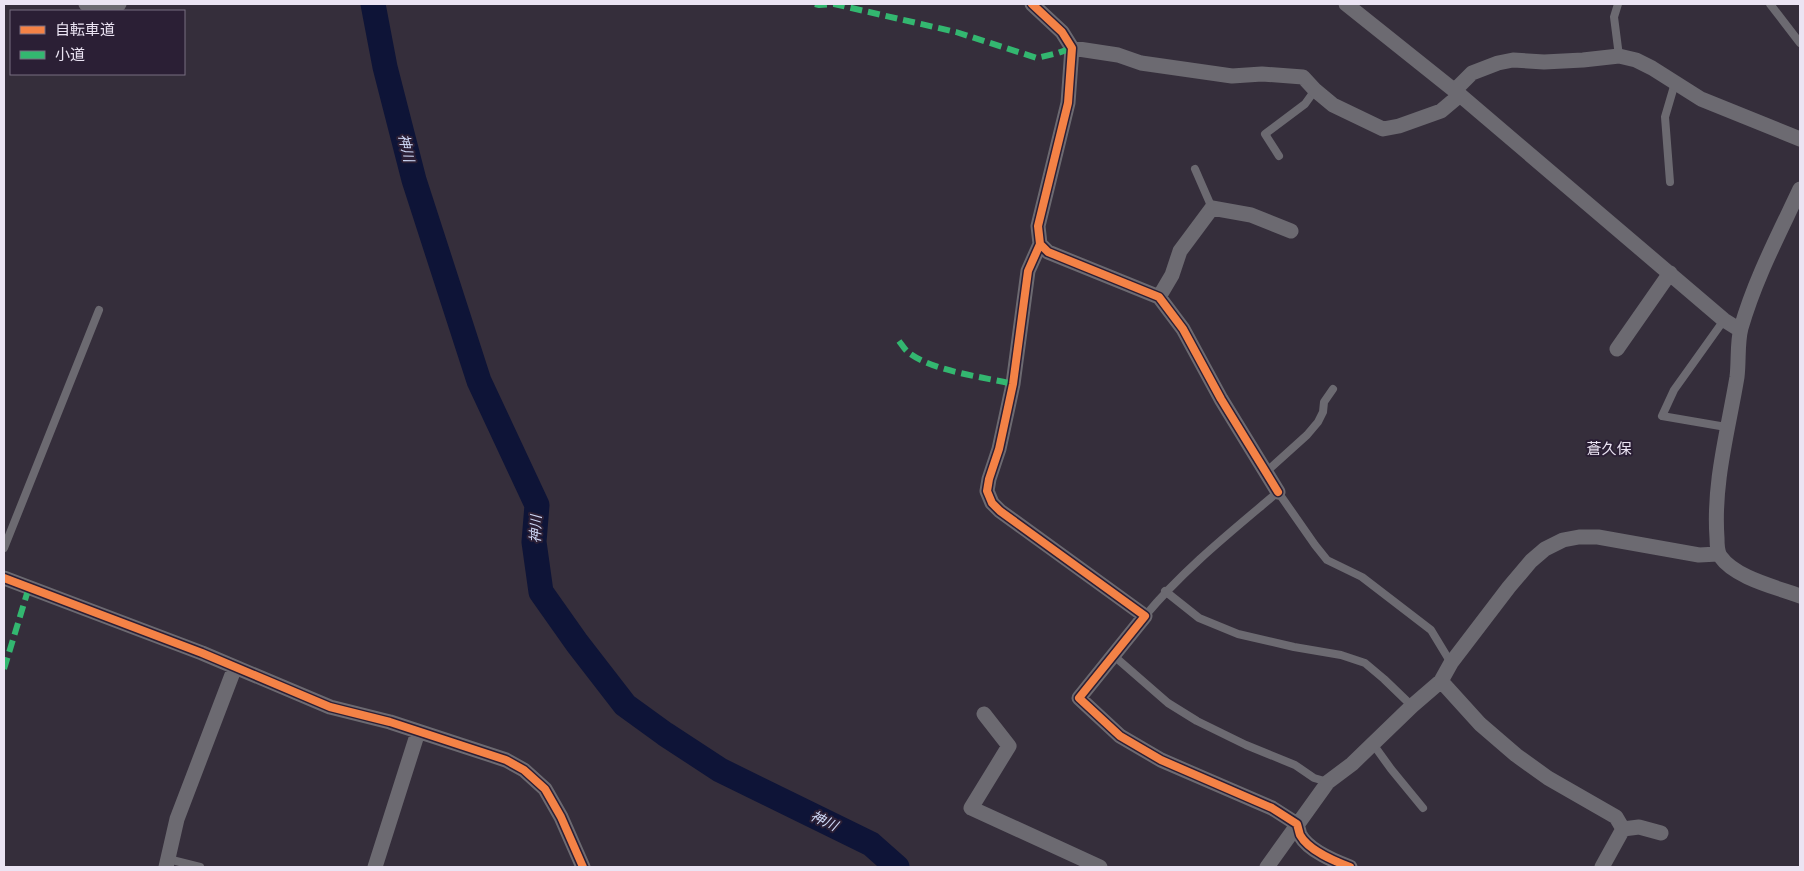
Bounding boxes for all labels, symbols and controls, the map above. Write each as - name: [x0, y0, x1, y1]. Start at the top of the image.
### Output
- legend: [10, 10, 185, 75]
- text: 自転車道: [55, 21, 115, 39]
- text: 小道: [55, 46, 85, 64]
- water label: 神川: [395, 132, 418, 166]
- district label: 蒼久保: [1586, 440, 1632, 458]
- water label: 神川: [527, 513, 545, 543]
- water label: 神川: [808, 807, 842, 836]

